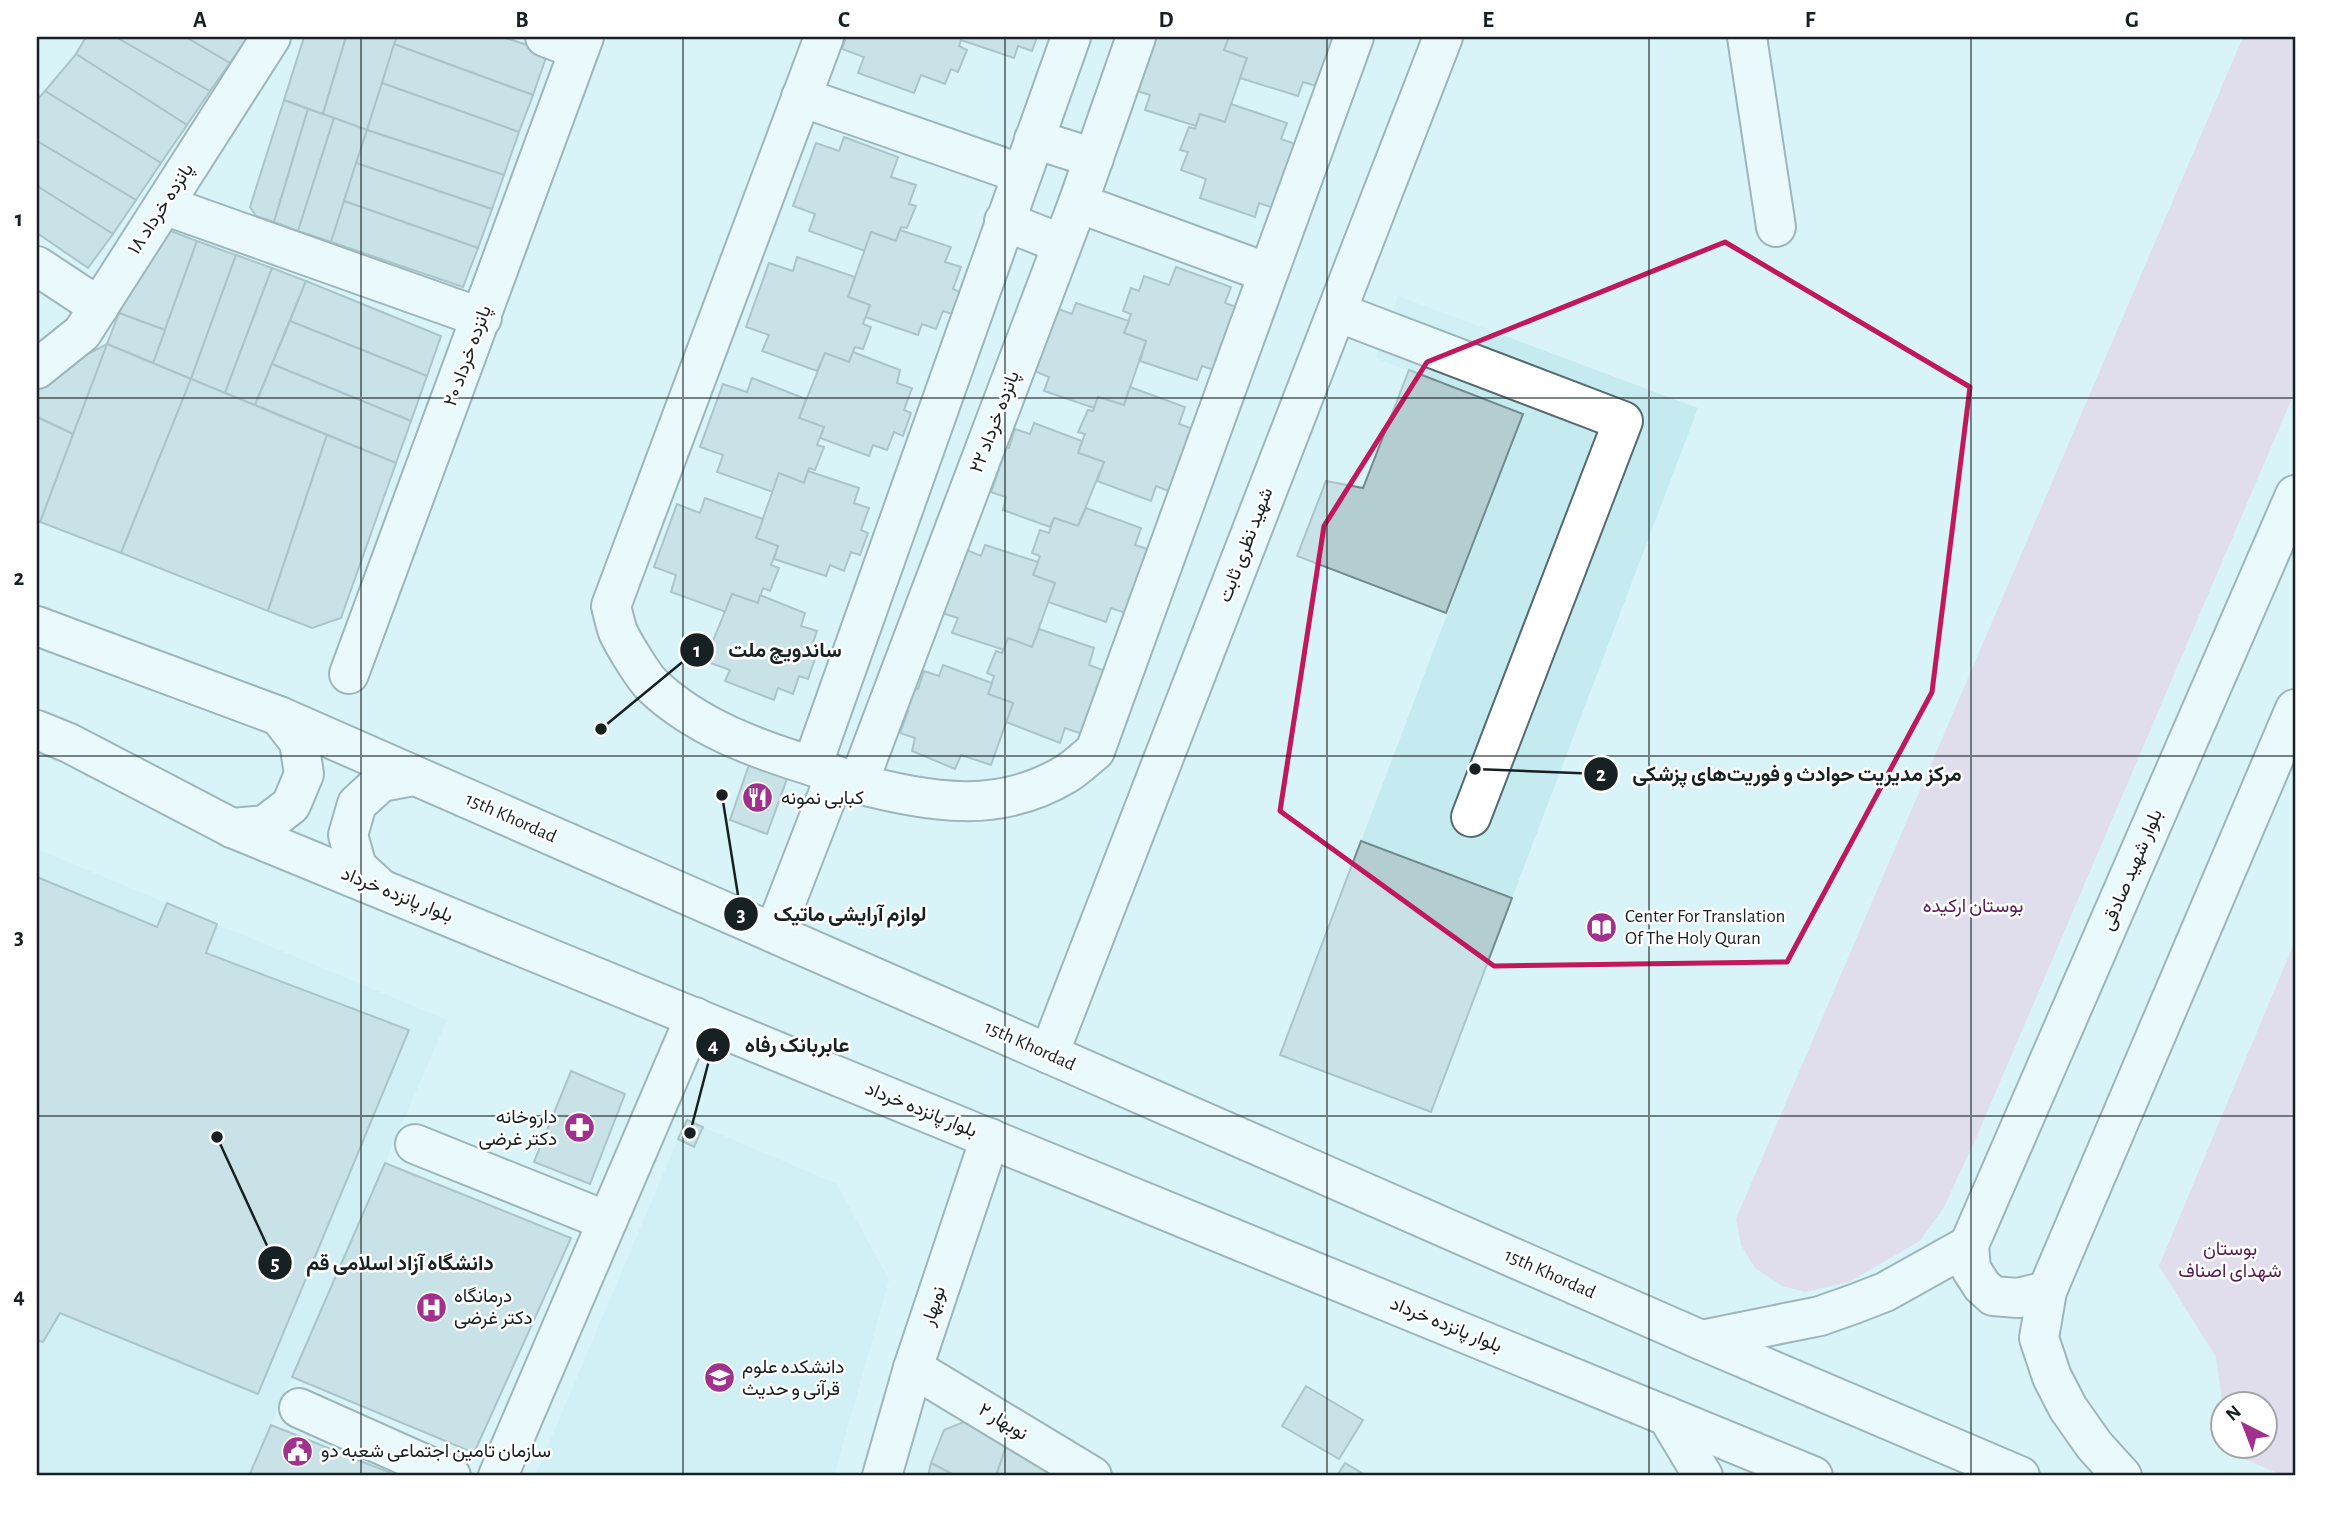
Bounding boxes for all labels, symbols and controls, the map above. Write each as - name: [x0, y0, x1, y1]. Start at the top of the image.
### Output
- text: A: [193, 9, 207, 32]
- text: B: [515, 9, 529, 32]
- text: C: [838, 9, 850, 32]
- text: D: [1158, 9, 1174, 32]
- text: E: [1482, 9, 1494, 32]
- text: F: [1805, 9, 1816, 32]
- text: G: [2125, 9, 2139, 32]
- street label: پانزده خرداد ۱۸: [125, 160, 200, 260]
- text: 1: [15, 208, 23, 231]
- street label: پانزده خرداد ۲۰: [441, 303, 498, 410]
- street label: پانزده خرداد ۲۲: [967, 368, 1026, 477]
- street label: شهید نظری ثابت: [1215, 485, 1278, 605]
- text: 2: [14, 567, 25, 590]
- callout: ساندویچ ملت: [679, 629, 855, 671]
- text: 1: [693, 640, 701, 661]
- text: ساندویچ ملت: [728, 640, 842, 664]
- callout: مرکز مدیریت حوادث و فوریت‌های پزشکی: [1584, 753, 1976, 795]
- text: 2: [1596, 764, 1606, 785]
- text: مرکز مدیریت حوادث و فوریت‌های پزشکی: [1632, 764, 1962, 788]
- restaurant icon: کبابی نمونه: [741, 781, 775, 815]
- street label: 15th Khordad: [463, 789, 560, 847]
- place label: کبابی نمونه: [781, 789, 864, 809]
- street label: بلوار شهید صادقی: [2098, 807, 2167, 934]
- street label: بلوار پانزده خرداد: [337, 864, 456, 929]
- callout: لوازم آرایشی ماتیک: [724, 893, 940, 935]
- park label: بوستان ارکیده: [1923, 897, 2023, 917]
- text: 3: [736, 904, 746, 925]
- text: لوازم آرایشی ماتیک: [773, 904, 927, 928]
- place label: Center For Translation Of The Holy Quran: [1625, 907, 1785, 948]
- library icon: Center For Translation Of The Holy Quran: [1585, 910, 1619, 944]
- text: 3: [14, 926, 24, 949]
- street label: 15th Khordad: [982, 1017, 1079, 1075]
- callout: عابربانک رفاه: [695, 1024, 863, 1066]
- text: 4: [708, 1035, 718, 1056]
- text: عابربانک رفاه: [745, 1035, 849, 1058]
- street label: بلوار پانزده خرداد: [861, 1079, 980, 1144]
- place label: داروخانه دکتر غرضی: [478, 1108, 557, 1150]
- pharmacy icon: داروخانه دکتر غرضی: [563, 1111, 597, 1145]
- park label: بوستان شهدای اصناف: [2178, 1240, 2282, 1282]
- callout: دانشگاه آزاد اسلامی قم: [257, 1242, 508, 1284]
- street label: 15th Khordad: [1502, 1245, 1599, 1303]
- text: دانشگاه آزاد اسلامی قم: [306, 1252, 494, 1277]
- text: 5: [270, 1253, 280, 1274]
- street label: نوبهار: [918, 1284, 950, 1329]
- text: 4: [13, 1285, 25, 1308]
- place label: درمانگاه دکتر غرضی: [454, 1286, 533, 1329]
- hospital icon: درمانگاه دکتر غرضی: [414, 1290, 448, 1324]
- street label: بلوار پانزده خرداد: [1386, 1294, 1505, 1359]
- place label: دانشکده علوم قرآنی و حدیث: [742, 1358, 844, 1400]
- school or university icon: دانشکده علوم قرآنی و حدیث: [702, 1361, 736, 1395]
- north arrow: [2210, 1390, 2280, 1460]
- street label: نوبهار ۲: [975, 1400, 1031, 1445]
- text: N: [2222, 1402, 2245, 1425]
- public building icon: سازمان تامین اجتماعی شعبه دو: [281, 1434, 315, 1468]
- place label: سازمان تامین اجتماعی شعبه دو: [321, 1442, 551, 1462]

